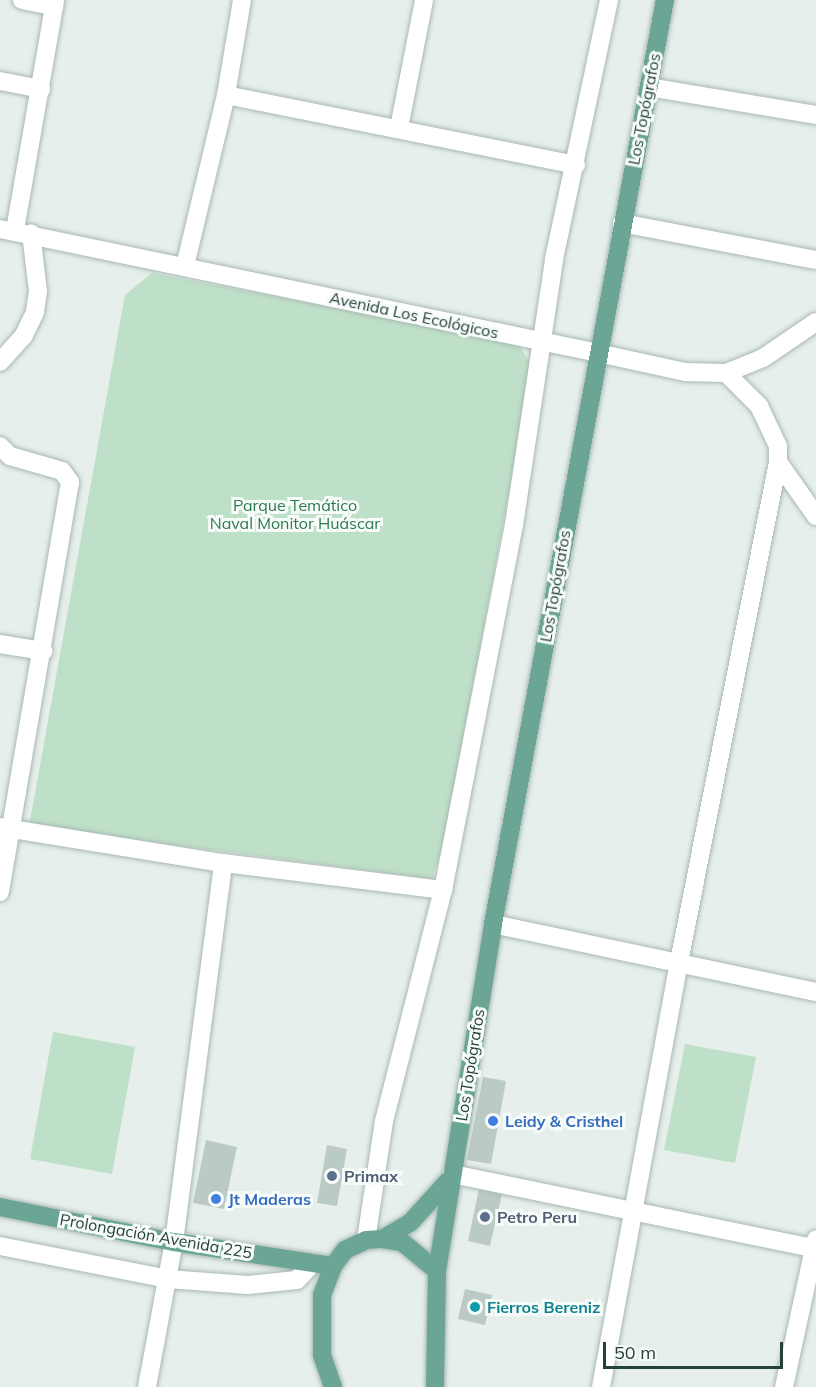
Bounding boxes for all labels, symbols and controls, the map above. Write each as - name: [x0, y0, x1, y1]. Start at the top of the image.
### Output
- street label: Los Topógrafos: [624, 51, 664, 167]
- street label: Avenida Los Ecológicos: [328, 288, 500, 342]
- park label: Parque Temático Naval Monitor Huáscar: [210, 495, 380, 533]
- street label: Los Topógrafos: [536, 528, 574, 644]
- street label: Los Topógrafos: [452, 1007, 488, 1123]
- place label: Leidy & Cristhel: [505, 1111, 623, 1131]
- marker: Leidy & Cristhel: [486, 1114, 500, 1128]
- place label: Primax: [344, 1166, 398, 1186]
- marker: Primax: [325, 1169, 339, 1183]
- place label: Jt Maderas: [228, 1189, 311, 1209]
- marker: Jt Maderas: [209, 1192, 223, 1206]
- place label: Petro Peru: [497, 1207, 577, 1227]
- street label: Prolongación Avenida 225: [58, 1210, 254, 1262]
- marker: Petro Peru: [478, 1210, 492, 1224]
- place label: Fierros Bereniz: [487, 1297, 600, 1317]
- marker: Fierros Bereniz: [468, 1300, 482, 1314]
- scale bar: [606, 1330, 786, 1368]
- text: 50 m: [614, 1341, 656, 1364]

